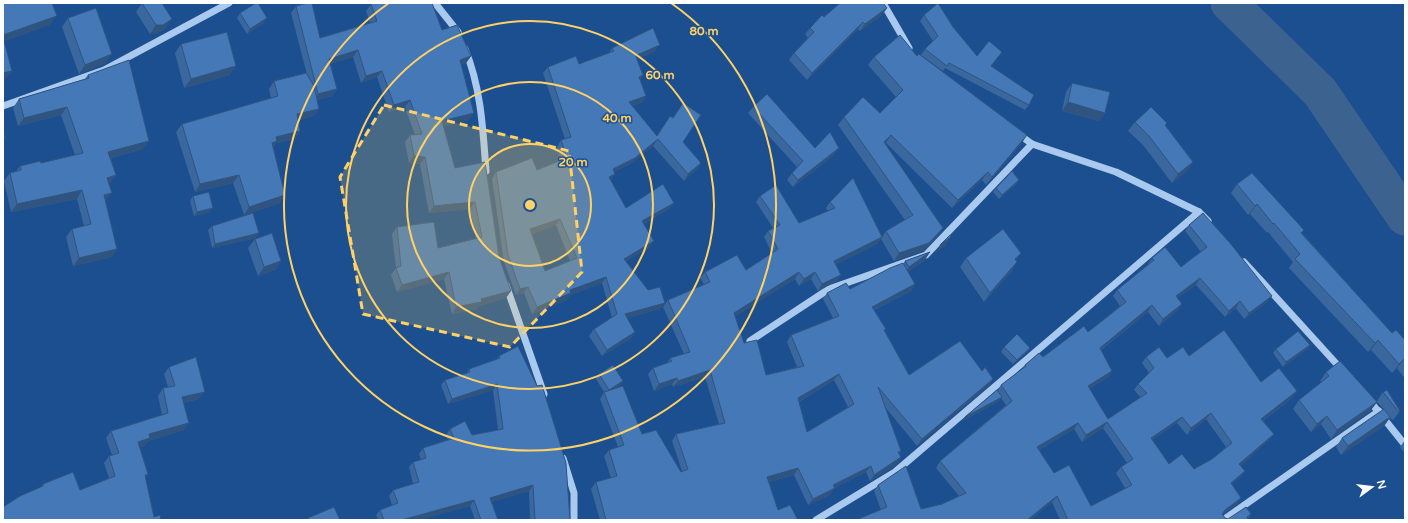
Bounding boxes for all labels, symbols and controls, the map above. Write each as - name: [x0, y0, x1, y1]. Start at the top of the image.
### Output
- text: 80 m: [689, 24, 719, 38]
- text: 60 m: [645, 68, 675, 82]
- text: 40 m: [602, 111, 632, 125]
- text: 20 m: [558, 155, 588, 169]
- centre of rings: [523, 198, 537, 212]
- north arrow: [1352, 467, 1392, 507]
- text: N: [1374, 479, 1389, 490]

